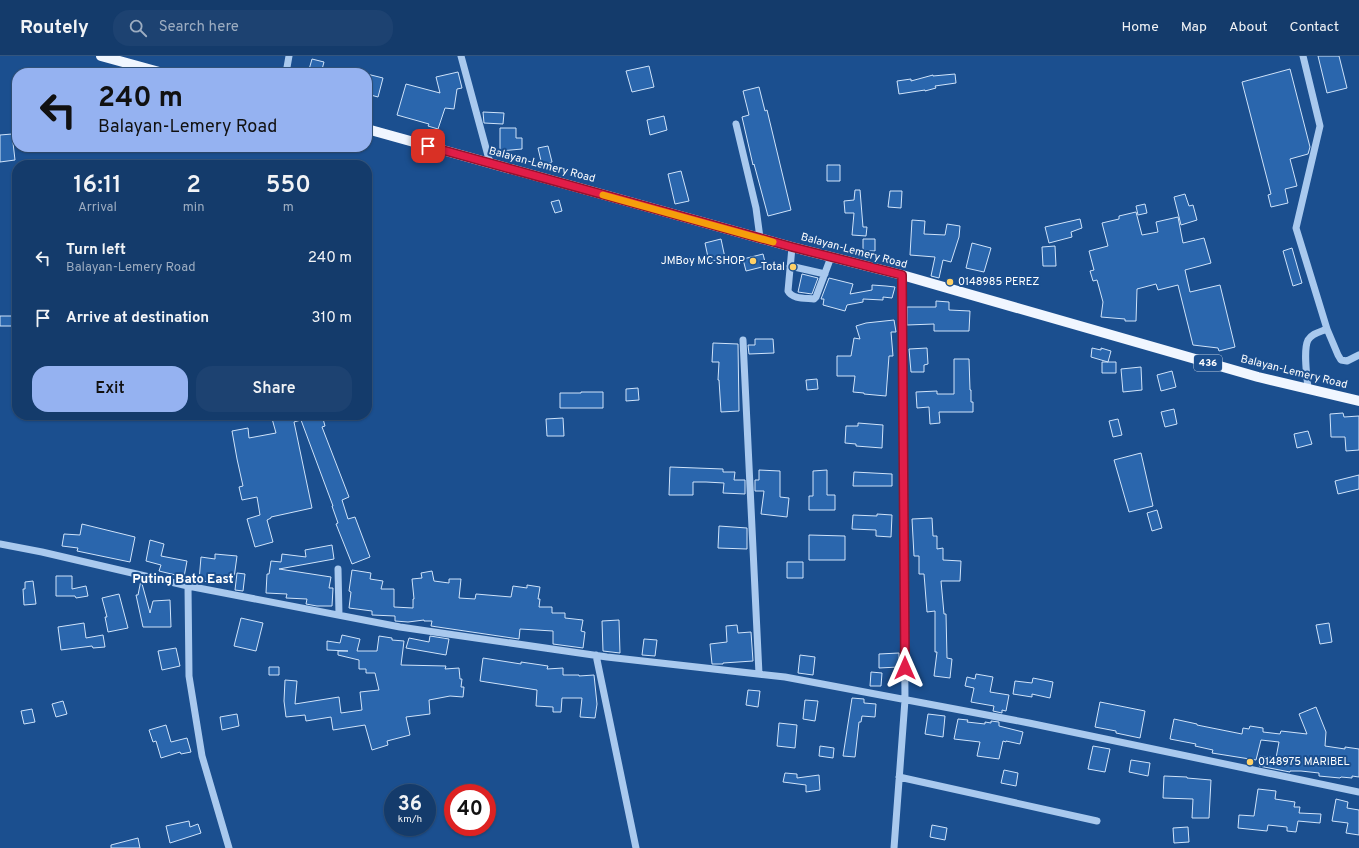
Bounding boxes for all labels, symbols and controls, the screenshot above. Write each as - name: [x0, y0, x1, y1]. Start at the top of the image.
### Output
- search box: [113, 10, 393, 46]
- text: Routely: [20, 16, 89, 40]
- icon: search: [127, 17, 149, 39]
- text: Search here: [159, 18, 239, 37]
- text: Home: [1122, 19, 1159, 36]
- text: Map: [1181, 19, 1207, 36]
- text: About: [1229, 19, 1268, 36]
- text: Contact: [1290, 19, 1339, 36]
- text: 240 m: [98, 81, 183, 117]
- icon: left: [32, 84, 84, 136]
- text: Balayan-Lemery Road: [98, 116, 277, 139]
- pin: [411, 129, 445, 163]
- icon: arrive: [417, 135, 439, 157]
- street label: Balayan-Lemery Road: [487, 144, 597, 186]
- text: 16:11: [73, 171, 122, 201]
- text: 2: [186, 171, 201, 201]
- text: 550: [266, 171, 311, 201]
- text: Arrival: [78, 200, 117, 216]
- text: min: [183, 200, 205, 216]
- text: m: [283, 200, 294, 216]
- street label: Balayan-Lemery Road: [799, 230, 909, 272]
- text: Turn left: [66, 241, 126, 260]
- icon: left: [32, 247, 54, 269]
- text: 240 m: [308, 249, 352, 268]
- place label: JMBoy MC SHOP: [661, 254, 745, 268]
- marker: JMBoy MC SHOP: [748, 256, 758, 266]
- text: Balayan-Lemery Road: [66, 260, 196, 276]
- place label: Total: [761, 260, 785, 274]
- marker: Total: [788, 262, 798, 272]
- place label: 0148985 PEREZ: [958, 275, 1039, 289]
- marker: 0148985 PEREZ: [945, 277, 955, 287]
- icon: arrive: [32, 307, 54, 329]
- text: Arrive at destination: [66, 309, 209, 328]
- text: 310 m: [312, 309, 352, 328]
- street label: Balayan-Lemery Road: [1239, 352, 1349, 392]
- road number: 436: [1194, 355, 1222, 371]
- button: Exit: [32, 366, 188, 412]
- button: Share: [196, 366, 352, 412]
- district label: Puting Bato East: [132, 572, 234, 588]
- position arrow: [884, 647, 926, 689]
- place label: 0148975 MARIBEL: [1258, 755, 1350, 769]
- marker: 0148975 MARIBEL: [1245, 757, 1255, 767]
- speed limit sign: 40: [444, 784, 496, 836]
- text: 36: [398, 792, 422, 818]
- text: km/h: [398, 813, 422, 826]

